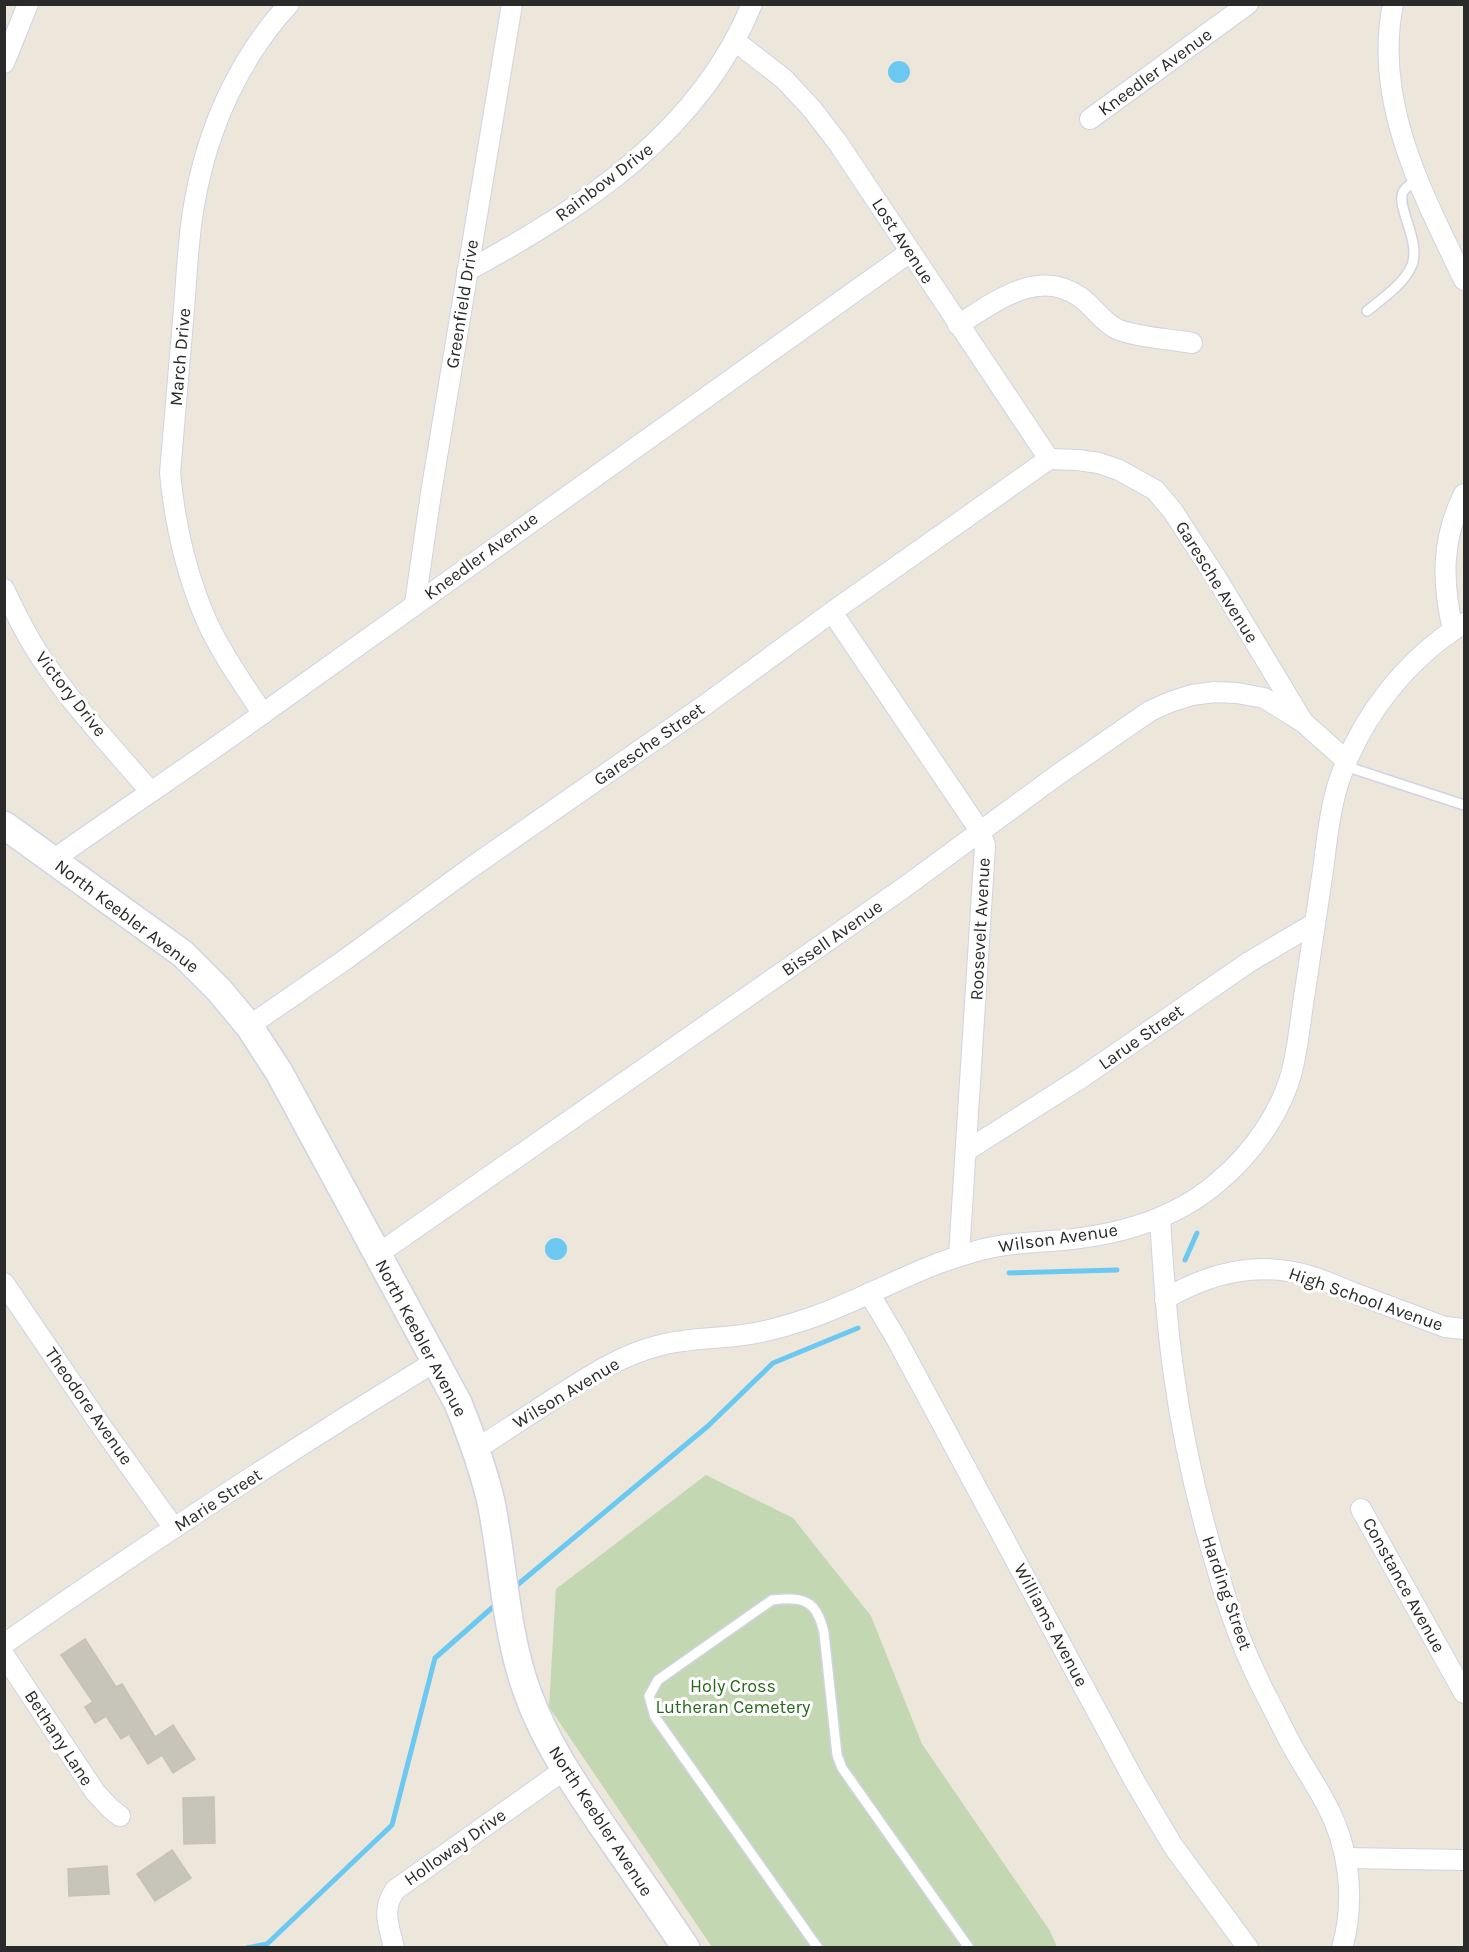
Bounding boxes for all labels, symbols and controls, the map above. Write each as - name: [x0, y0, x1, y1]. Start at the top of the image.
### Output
- street label: Kneedler Avenue: [1094, 23, 1216, 121]
- street label: Rainbow Drive: [551, 138, 657, 226]
- street label: Lost Avenue: [867, 194, 939, 288]
- street label: Greenfield Drive: [441, 238, 483, 370]
- street label: March Drive: [165, 307, 195, 407]
- street label: Kneedler Avenue: [420, 507, 542, 605]
- street label: Garesche Avenue: [1171, 517, 1263, 647]
- street label: Victory Drive: [31, 647, 111, 741]
- street label: Garesche Street: [590, 698, 709, 790]
- street label: North Keebler Avenue: [51, 855, 203, 977]
- street label: Roosevelt Avenue: [965, 857, 995, 1001]
- street label: Bissell Avenue: [777, 895, 887, 981]
- street label: Larue Street: [1094, 1000, 1188, 1074]
- street label: Wilson Avenue: [997, 1219, 1119, 1257]
- street label: North Keebler Avenue: [370, 1256, 472, 1420]
- street label: High School Avenue: [1286, 1262, 1446, 1336]
- street label: Theodore Avenue: [40, 1343, 138, 1469]
- street label: Wilson Avenue: [509, 1353, 623, 1433]
- street label: Marie Street: [170, 1463, 266, 1536]
- street label: Constance Avenue: [1358, 1514, 1450, 1656]
- street label: Harding Street: [1197, 1533, 1257, 1653]
- street label: Williams Avenue: [1009, 1560, 1093, 1690]
- park label: Holy Cross Lutheran Cemetery: [656, 1675, 811, 1718]
- street label: Bethany Lane: [20, 1686, 98, 1790]
- street label: North Keebler Avenue: [544, 1742, 658, 1900]
- street label: Holloway Drive: [400, 1804, 510, 1890]

